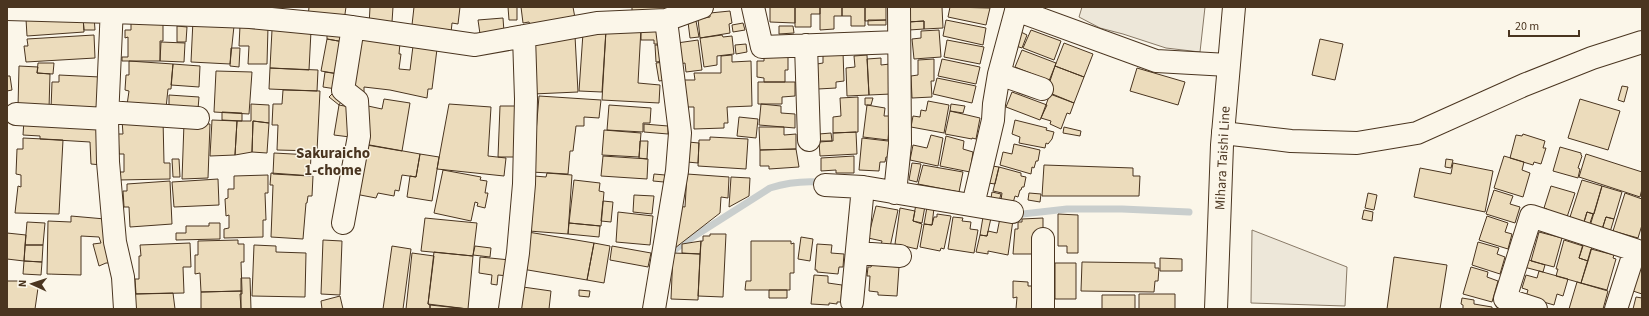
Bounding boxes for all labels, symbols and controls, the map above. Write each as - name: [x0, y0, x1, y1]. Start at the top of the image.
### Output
- scale bar: [1509, 12, 1579, 38]
- text: 20 m: [1515, 18, 1539, 35]
- street label: Mihara Taishi Line: [1210, 105, 1236, 211]
- district label: Sakuraicho 1-chome: [296, 143, 370, 181]
- north arrow: [12, 264, 52, 304]
- text: N: [15, 279, 30, 288]

